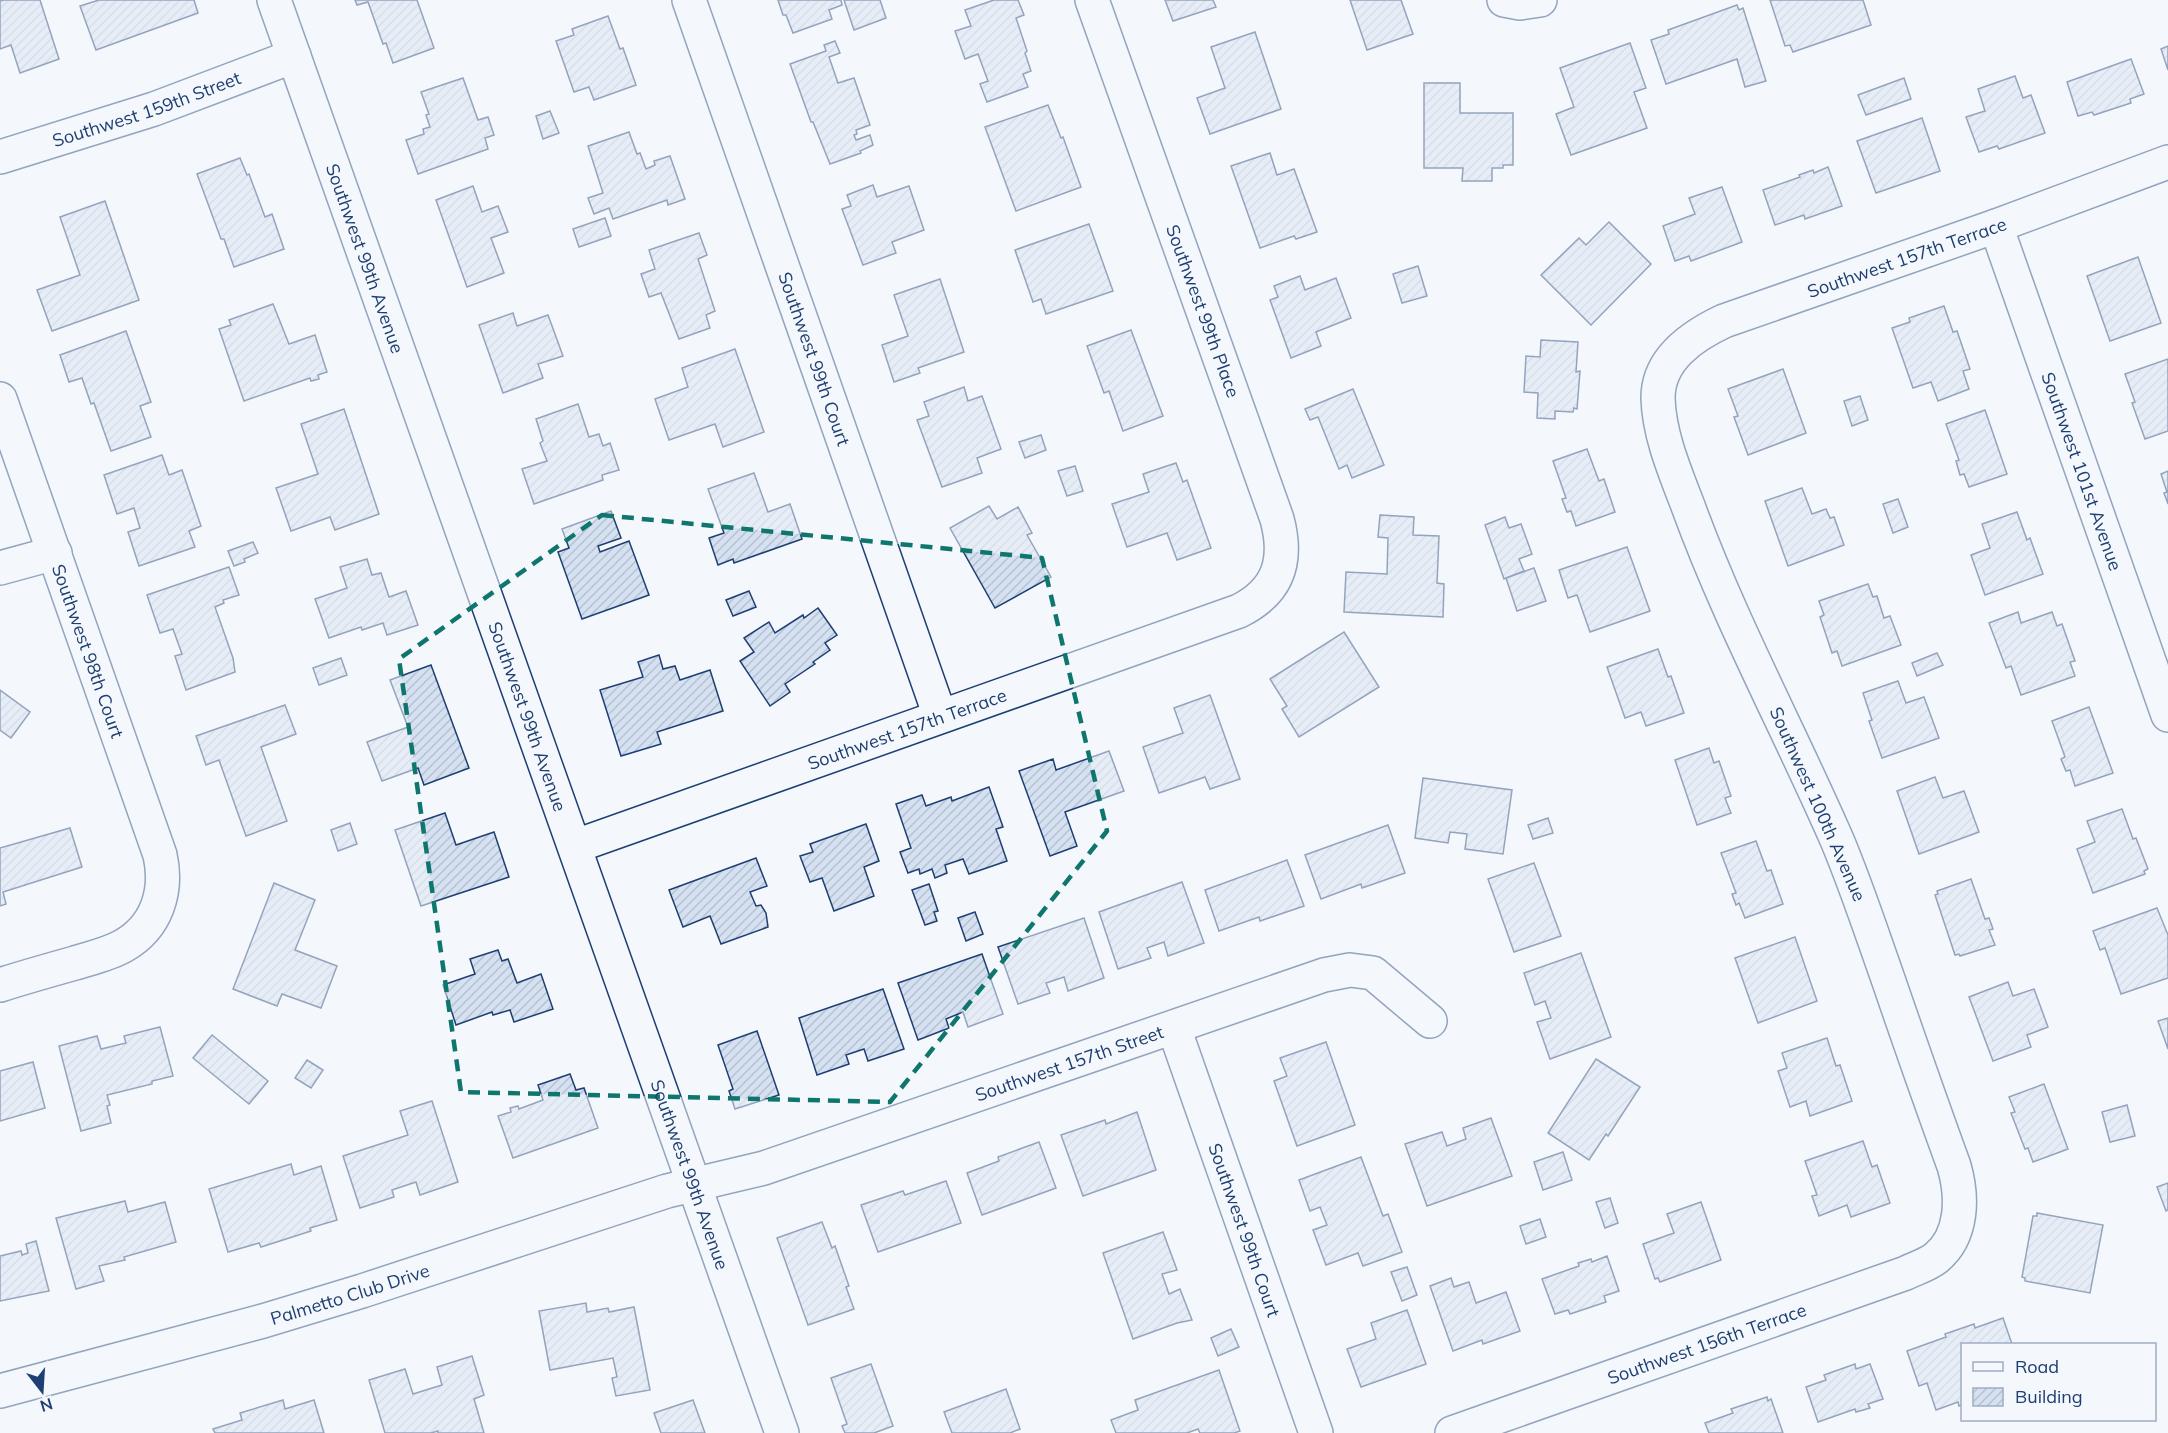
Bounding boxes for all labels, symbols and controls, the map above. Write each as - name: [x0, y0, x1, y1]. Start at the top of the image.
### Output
- street label: Southwest 159th Street: [49, 66, 244, 152]
- street label: Southwest 99th Avenue: [321, 160, 410, 356]
- street label: Southwest 157th Terrace: [1804, 212, 2010, 303]
- street label: Southwest 99th Place: [1161, 221, 1245, 401]
- street label: Southwest 99th Court: [774, 269, 856, 449]
- street label: Southwest 101st Avenue: [2037, 369, 2128, 574]
- street label: Southwest 98th Court: [47, 561, 130, 741]
- street label: Southwest 99th Avenue: [484, 618, 572, 814]
- street label: Southwest 157th Terrace: [804, 683, 1009, 775]
- street label: Southwest 100th Avenue: [1765, 703, 1871, 905]
- street label: Southwest 157th Street: [972, 1020, 1166, 1106]
- street label: Southwest 99th Avenue: [646, 1076, 735, 1272]
- street label: Southwest 99th Court: [1204, 1140, 1286, 1320]
- street label: Palmetto Club Drive: [267, 1258, 432, 1330]
- street label: Southwest 156th Terrace: [1604, 1298, 1809, 1389]
- legend: [1961, 1343, 2156, 1421]
- text: Road: [2015, 1355, 2059, 1378]
- north arrow: [12, 1361, 72, 1421]
- text: Building: [2015, 1385, 2083, 1408]
- text: N: [38, 1394, 55, 1417]

